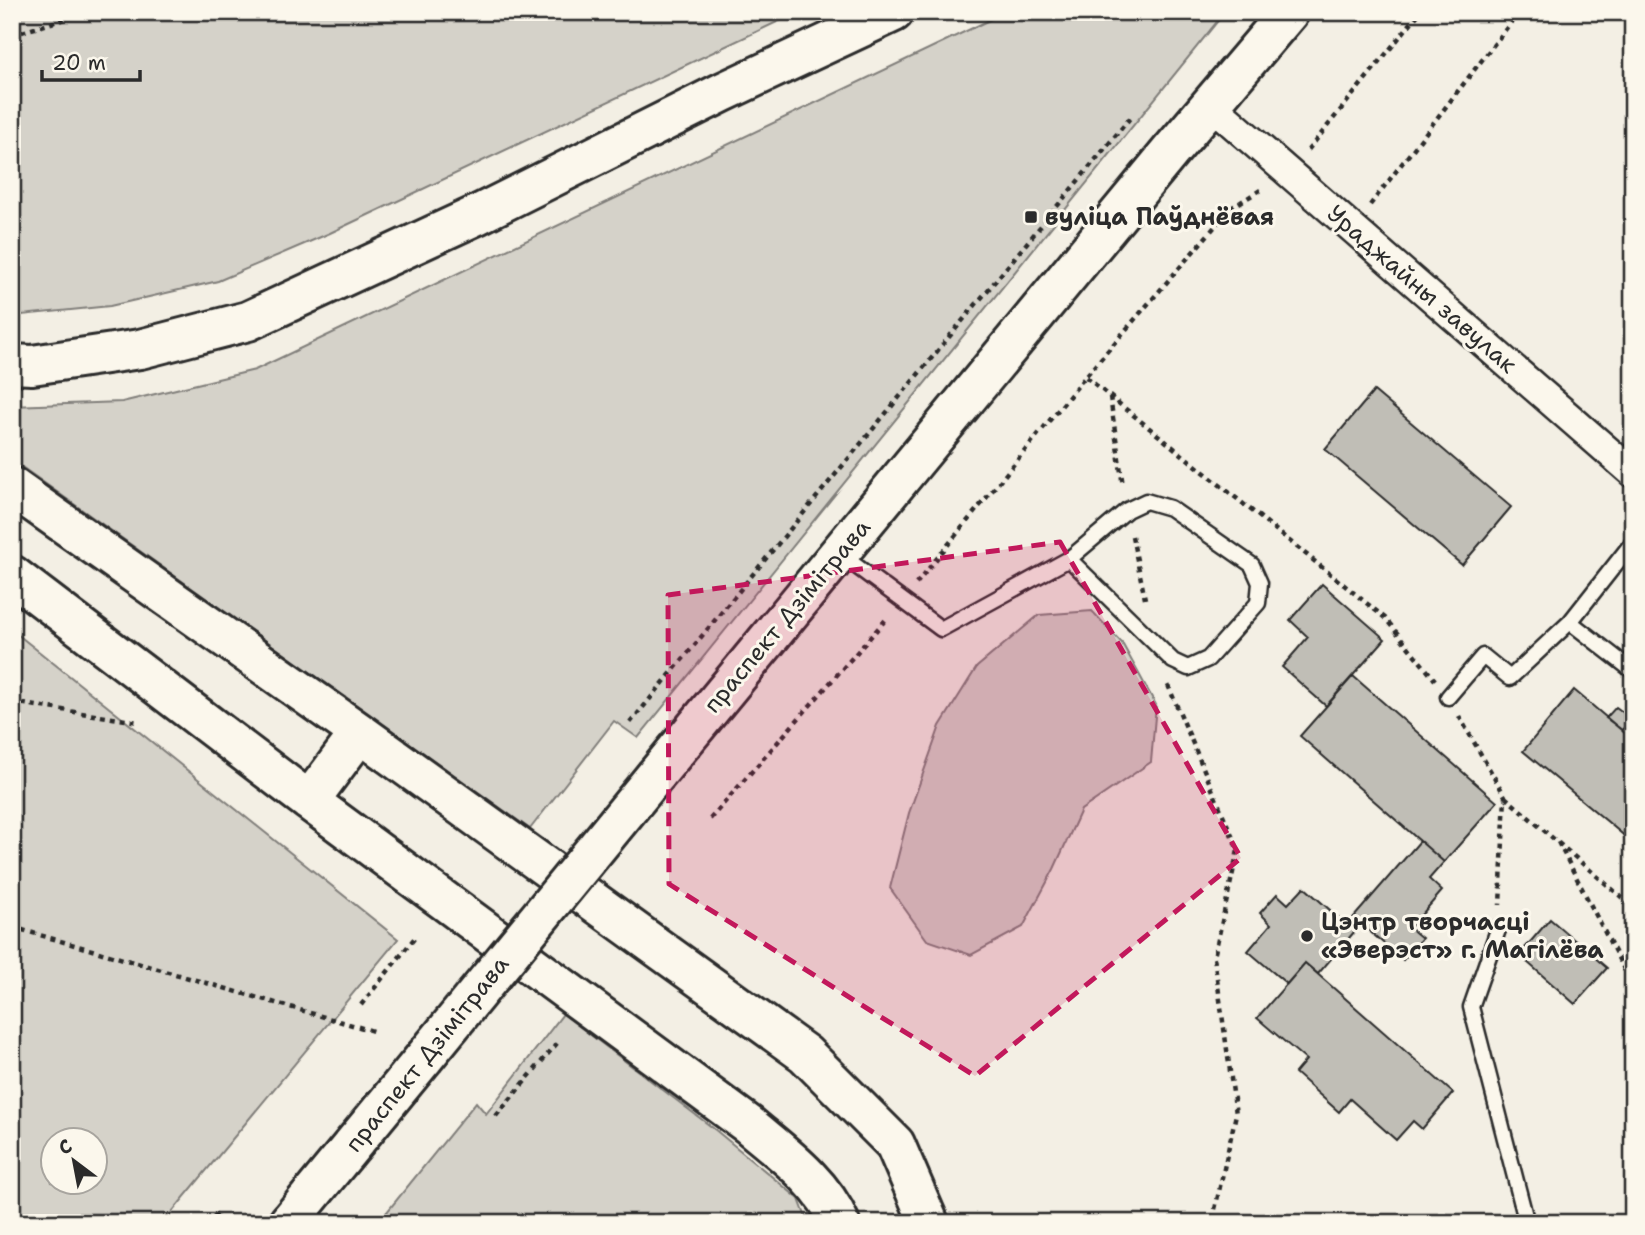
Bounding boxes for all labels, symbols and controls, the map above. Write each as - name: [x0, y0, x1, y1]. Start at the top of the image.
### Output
- scale bar: [42, 38, 140, 82]
- text: 20 m: [52, 49, 106, 77]
- street label: Ураджайны завулак: [1320, 198, 1524, 380]
- place label: вуліца Паўднёвая: [1045, 201, 1274, 233]
- marker: вуліца Паўднёвая: [1023, 209, 1039, 225]
- street label: праспект Дзімітрава: [696, 512, 878, 720]
- place label: Цэнтр творчасці «Эверэст» г. Магілёва: [1321, 906, 1604, 966]
- marker: Цэнтр творчасці «Эверэст» г. Магілёва: [1299, 928, 1315, 944]
- street label: праспект Дзімітрава: [338, 949, 516, 1159]
- north arrow: [38, 1126, 108, 1196]
- text: С: [54, 1133, 77, 1161]

